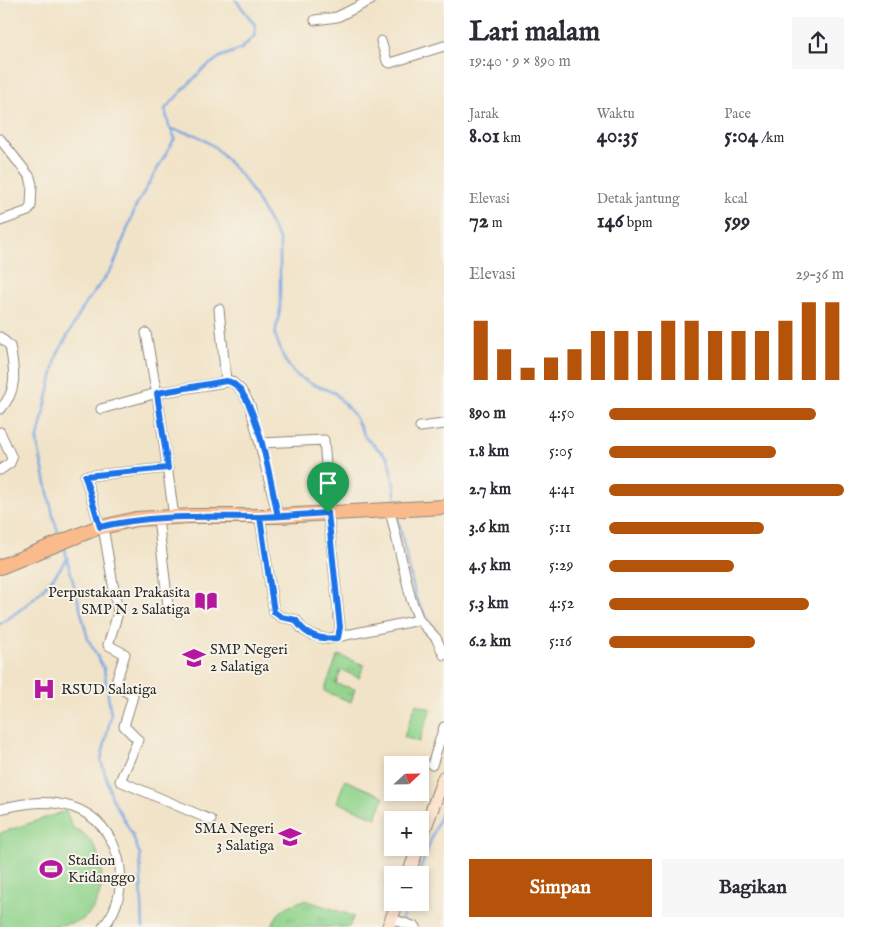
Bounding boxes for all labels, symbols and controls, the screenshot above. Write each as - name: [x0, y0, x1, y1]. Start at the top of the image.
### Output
- text: Lari malam: [469, 15, 600, 50]
- button: share: [792, 17, 844, 69]
- text: 19:40 · 9 × 890 m: [469, 52, 571, 72]
- text: Jarak: [469, 105, 499, 123]
- text: Waktu: [597, 105, 635, 123]
- text: Pace: [724, 105, 751, 123]
- text: 8.01: [469, 123, 500, 150]
- text: 40:35: [597, 123, 638, 150]
- text: 5:04: [724, 123, 758, 150]
- text: km: [500, 129, 521, 147]
- text: /km: [758, 129, 784, 147]
- text: Elevasi: [469, 190, 510, 208]
- text: Detak jantung: [597, 190, 680, 208]
- text: kcal: [724, 190, 748, 208]
- text: 72: [469, 208, 489, 235]
- text: 146: [597, 208, 624, 235]
- text: 599: [724, 208, 750, 235]
- text: m: [489, 214, 503, 232]
- text: bpm: [624, 214, 653, 232]
- text: Elevasi: [469, 265, 516, 285]
- text: 29–36 m: [796, 265, 844, 285]
- text: 890 m: [469, 404, 506, 424]
- text: 4:50: [549, 404, 575, 424]
- text: 1.8 km: [469, 442, 509, 462]
- text: 5:05: [549, 442, 573, 462]
- pin: [307, 462, 349, 513]
- icon: arrive: [314, 469, 342, 497]
- text: 2.7 km: [469, 480, 511, 500]
- text: 4:41: [549, 480, 575, 500]
- text: 3.6 km: [469, 518, 510, 538]
- text: 5:11: [549, 518, 571, 538]
- text: 4.5 km: [469, 556, 511, 576]
- text: 5:29: [549, 556, 574, 576]
- place label: Perpustakaan Prakasita SMP N 2 Salatiga: [48, 583, 191, 619]
- library icon: Perpustakaan Prakasita SMP N 2 Salatiga: [193, 588, 219, 614]
- text: 5.3 km: [469, 594, 509, 614]
- text: 4:52: [549, 594, 574, 614]
- text: 6.2 km: [469, 632, 511, 652]
- text: 5:16: [549, 632, 572, 652]
- place label: SMP Negeri 2 Salatiga: [210, 640, 288, 676]
- school or university icon: SMP Negeri 2 Salatiga: [181, 645, 207, 671]
- hospital icon: RSUD Salatiga: [31, 676, 57, 702]
- place label: RSUD Salatiga: [61, 680, 157, 699]
- north arrow: [384, 756, 429, 801]
- map controls: [384, 756, 429, 911]
- button: +: [384, 811, 429, 856]
- place label: SMA Negeri 3 Salatiga: [195, 819, 275, 855]
- school or university icon: SMA Negeri 3 Salatiga: [277, 824, 303, 850]
- place label: Stadion Kridanggo: [68, 851, 135, 887]
- sports icon: Stadion Kridanggo: [38, 856, 64, 882]
- button: Simpan: [469, 859, 652, 917]
- button: Bagikan: [662, 859, 844, 917]
- button: −: [384, 866, 429, 911]

